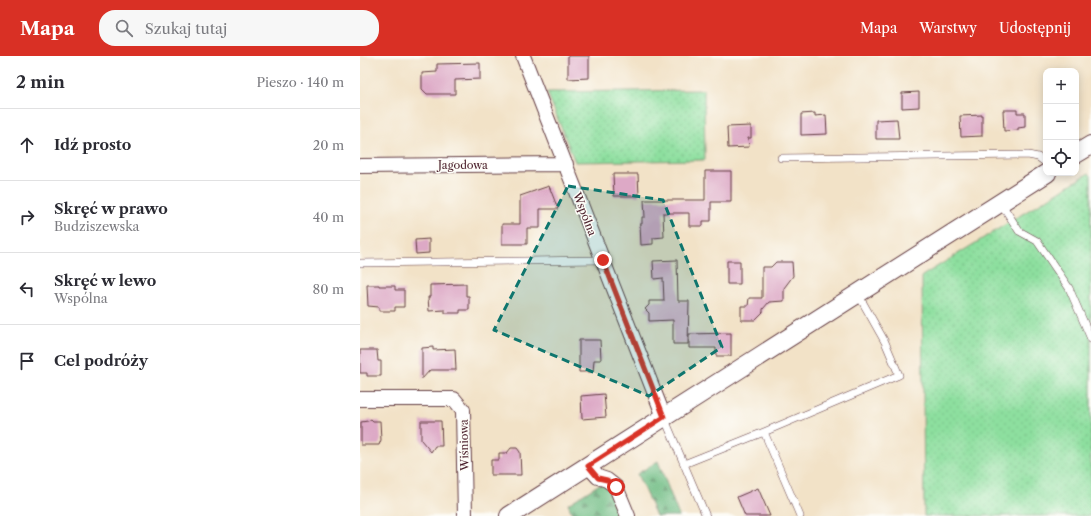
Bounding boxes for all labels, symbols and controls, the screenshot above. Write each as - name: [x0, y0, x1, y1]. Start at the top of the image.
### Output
- search box: [99, 10, 379, 46]
- text: Mapa: [20, 17, 75, 40]
- icon: search: [113, 17, 135, 39]
- text: Szukaj tutaj: [145, 19, 227, 38]
- text: Mapa: [860, 19, 897, 37]
- text: Warstwy: [919, 19, 977, 37]
- text: Udostępnij: [999, 19, 1071, 37]
- map controls: [1043, 68, 1079, 176]
- button: +: [1043, 68, 1079, 104]
- text: 2 min: [16, 72, 65, 92]
- text: Pieszo · 140 m: [256, 74, 344, 90]
- button: −: [1043, 104, 1079, 140]
- icon: ahead: [16, 134, 38, 156]
- text: Idź prosto: [54, 135, 131, 154]
- text: 20 m: [313, 137, 344, 153]
- button: locate: [1043, 140, 1079, 176]
- street label: Jagodowa: [436, 158, 488, 172]
- street label: Wspólna: [570, 189, 600, 238]
- text: Skręć w prawo: [54, 199, 168, 218]
- icon: right: [16, 206, 38, 228]
- text: 40 m: [313, 209, 344, 225]
- text: Budziszewska: [54, 218, 139, 234]
- route end: [594, 251, 612, 269]
- text: Skręć w lewo: [54, 271, 156, 290]
- icon: left: [16, 278, 38, 300]
- text: 80 m: [312, 281, 344, 297]
- text: Wspólna: [54, 290, 108, 306]
- icon: arrive: [16, 350, 38, 372]
- text: Cel podróży: [54, 351, 148, 370]
- street label: Wiśniowa: [457, 419, 471, 472]
- route start: [607, 478, 625, 496]

